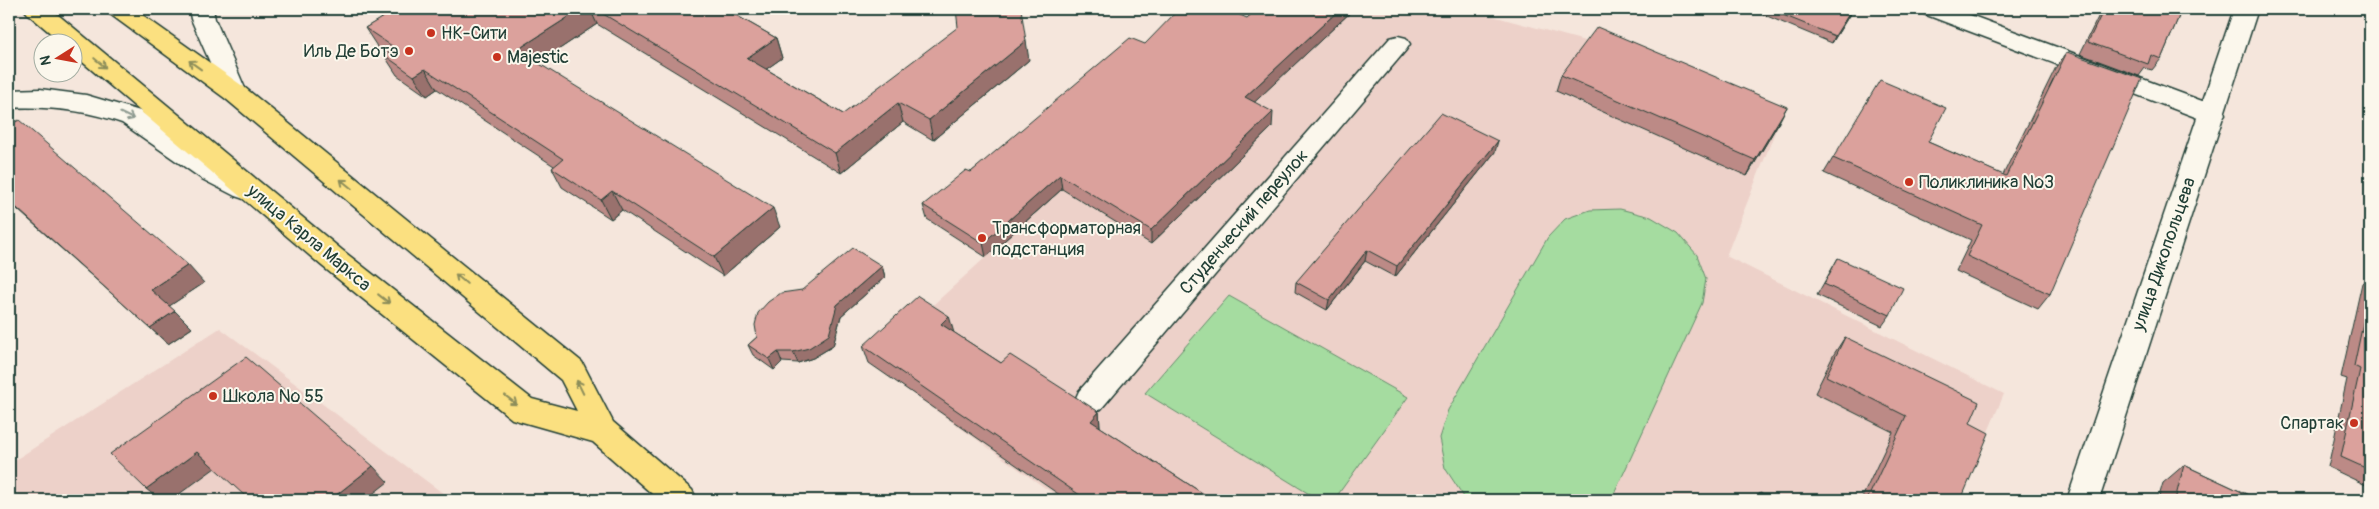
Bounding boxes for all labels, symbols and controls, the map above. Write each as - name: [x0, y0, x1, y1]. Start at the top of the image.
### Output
- place label: НК-Сити: [441, 22, 507, 45]
- marker: НК-Сити: [425, 27, 437, 39]
- north arrow: [32, 32, 82, 82]
- place label: Иль Де Ботэ: [304, 40, 399, 63]
- marker: Иль Де Ботэ: [403, 45, 415, 57]
- place label: Majestic: [507, 46, 569, 69]
- marker: Majestic: [491, 51, 503, 63]
- text: N: [36, 54, 55, 67]
- one-way arrow: [94, 57, 107, 68]
- one-way arrow: [188, 60, 202, 70]
- one-way arrow: [119, 112, 134, 122]
- street label: Студенческий переулок: [1175, 145, 1313, 299]
- place label: Поликлиника №3: [1919, 171, 2054, 194]
- street label: улица Дикопольцева: [2127, 174, 2201, 335]
- marker: Поликлиника №3: [1903, 176, 1915, 188]
- one-way arrow: [340, 178, 353, 189]
- street label: улица Карла Маркса: [242, 179, 376, 296]
- place label: Трансформаторная подстанция: [992, 217, 1141, 261]
- marker: Трансформаторная подстанция: [976, 232, 988, 244]
- one-way arrow: [455, 273, 468, 284]
- one-way arrow: [377, 293, 390, 304]
- one-way arrow: [575, 380, 584, 395]
- place label: Школа № 55: [223, 385, 324, 408]
- marker: Школа № 55: [207, 390, 219, 402]
- one-way arrow: [504, 394, 517, 405]
- place label: Спартак: [2280, 412, 2344, 435]
- marker: Спартак: [2348, 417, 2360, 429]

